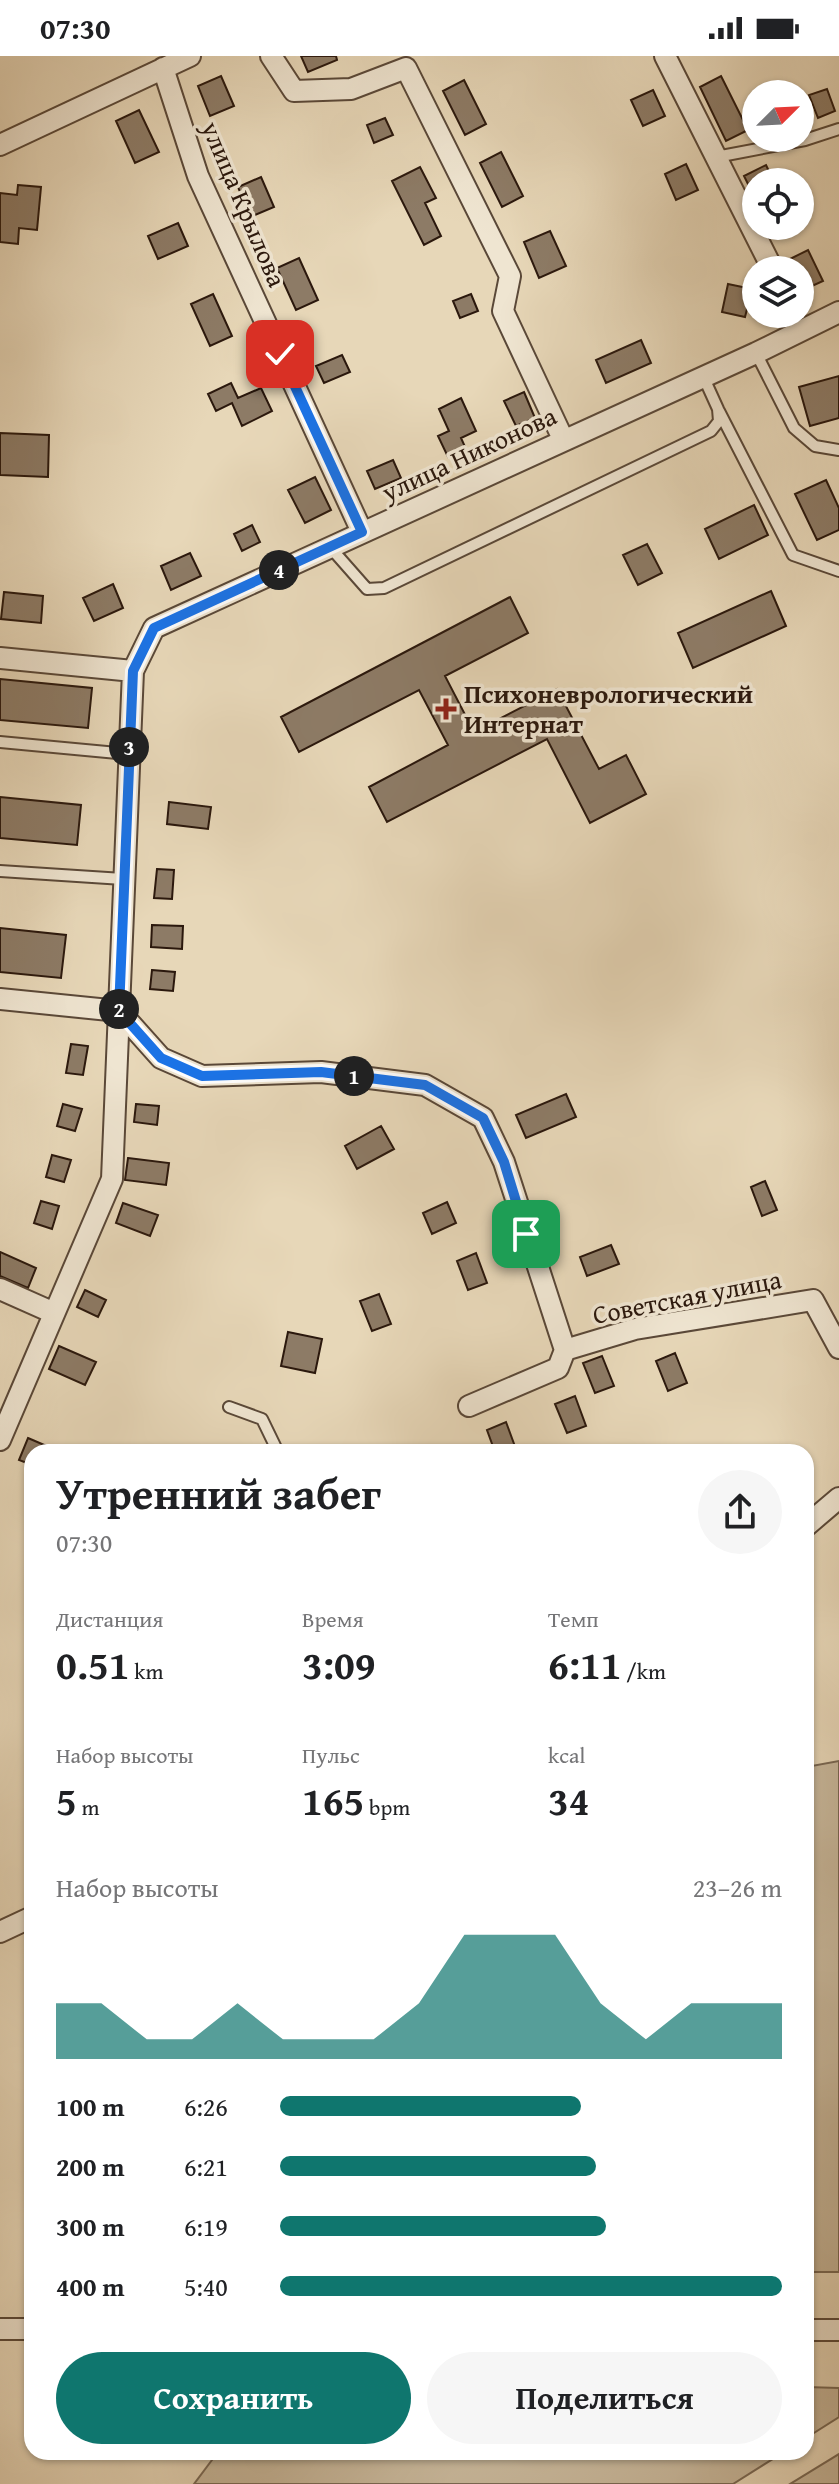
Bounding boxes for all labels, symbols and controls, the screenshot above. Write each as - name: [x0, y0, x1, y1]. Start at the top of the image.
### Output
- text: 07:30: [40, 6, 111, 50]
- north arrow: [742, 80, 814, 152]
- map controls: [742, 80, 814, 328]
- street label: улица Крылова: [192, 114, 297, 293]
- button: locate: [742, 168, 814, 240]
- button: layers: [742, 256, 814, 328]
- pin: [246, 320, 314, 388]
- icon: check: [258, 332, 302, 376]
- street label: улица Никонова: [374, 396, 563, 512]
- pin: 4: [259, 550, 299, 590]
- text: 4: [273, 554, 285, 586]
- place label: Психоневрологический Интернат: [464, 674, 753, 743]
- marker: Психоневрологический Интернат: [435, 698, 457, 720]
- pin: 3: [109, 727, 149, 767]
- text: 3: [123, 731, 135, 763]
- pin: 2: [99, 989, 139, 1029]
- text: 2: [113, 993, 125, 1025]
- pin: 1: [334, 1056, 374, 1096]
- text: 1: [348, 1060, 360, 1092]
- pin: [492, 1200, 560, 1268]
- icon: arrive: [504, 1212, 548, 1256]
- street label: Советская улица: [589, 1259, 785, 1334]
- text: Утренний забег: [56, 1461, 381, 1525]
- button: share: [698, 1470, 782, 1554]
- text: 07:30: [56, 1523, 112, 1562]
- text: Дистанция: [56, 1603, 164, 1635]
- text: Время: [302, 1603, 364, 1635]
- text: Темп: [548, 1603, 599, 1635]
- text: 0.51: [56, 1635, 129, 1694]
- text: 3:09: [302, 1635, 375, 1694]
- text: 6:11: [548, 1635, 621, 1694]
- text: km: [129, 1655, 163, 1687]
- text: /km: [621, 1655, 666, 1687]
- text: Набор высоты: [56, 1739, 193, 1771]
- text: Пульс: [302, 1739, 360, 1771]
- text: kcal: [548, 1739, 586, 1771]
- text: 5: [56, 1771, 77, 1830]
- text: 165: [302, 1771, 364, 1830]
- text: 34: [548, 1771, 589, 1830]
- text: m: [77, 1791, 100, 1823]
- text: bpm: [364, 1791, 410, 1823]
- text: Набор высоты: [56, 1868, 218, 1907]
- text: 23–26 m: [693, 1868, 782, 1907]
- text: 100 m: [56, 2087, 124, 2126]
- text: 6:26: [184, 2087, 228, 2126]
- text: 200 m: [56, 2147, 124, 2186]
- text: 6:21: [184, 2147, 228, 2186]
- text: 300 m: [56, 2207, 124, 2246]
- text: 6:19: [184, 2207, 228, 2246]
- text: 400 m: [56, 2267, 124, 2306]
- text: 5:40: [184, 2267, 228, 2306]
- button: Сохранить: [56, 2352, 411, 2444]
- button: Поделиться: [427, 2352, 782, 2444]

